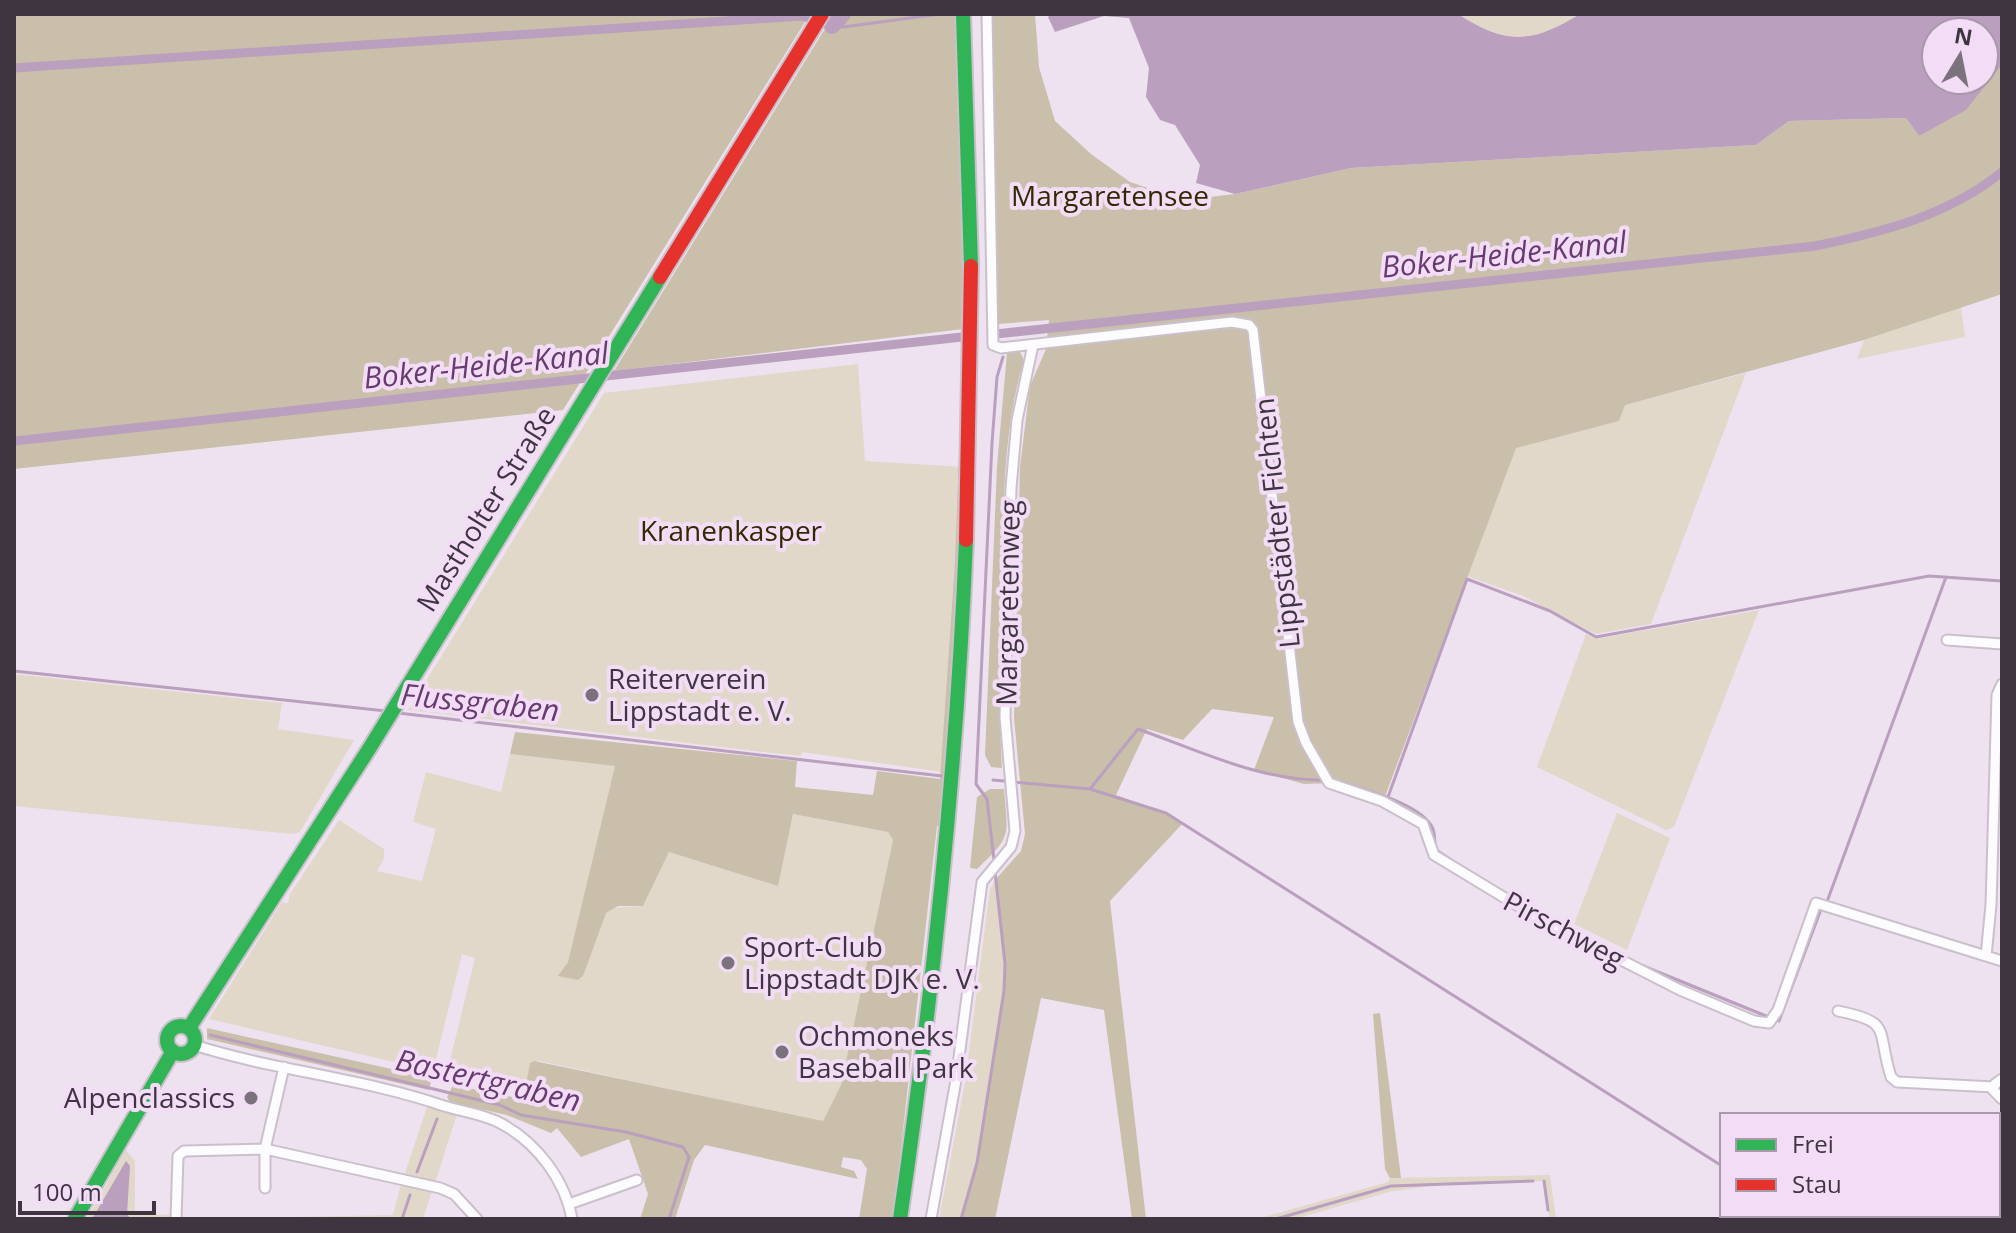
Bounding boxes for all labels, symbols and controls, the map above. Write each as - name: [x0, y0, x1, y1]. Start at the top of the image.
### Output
- north arrow: [1920, 16, 2000, 96]
- text: N: [1952, 19, 1975, 52]
- park label: Margaretensee: [1011, 176, 1209, 214]
- water label: Boker-Heide-Kanal: [1379, 220, 1630, 287]
- water label: Boker-Heide-Kanal: [361, 331, 612, 398]
- street label: Lippstädter Fichten: [1244, 396, 1308, 650]
- street label: Mastholter Straße: [407, 399, 564, 618]
- street label: Margaretenweg: [986, 500, 1028, 706]
- park label: Kranenkasper: [640, 511, 823, 549]
- place label: Reiterverein Lippstadt e. V.: [608, 659, 792, 729]
- water label: Flussgraben: [399, 673, 561, 730]
- marker: Reiterverein Lippstadt e. V.: [583, 686, 601, 704]
- street label: Pirschweg: [1497, 881, 1632, 977]
- place label: Sport-Club Lippstadt DJK e. V.: [744, 927, 980, 997]
- marker: Sport-Club Lippstadt DJK e. V.: [719, 954, 737, 972]
- place label: Ochmoneks Baseball Park: [798, 1016, 974, 1086]
- water label: Bastertgraben: [392, 1038, 585, 1121]
- marker: Ochmoneks Baseball Park: [773, 1043, 791, 1061]
- place label: Alpenclassics: [64, 1078, 235, 1116]
- marker: Alpenclassics: [242, 1089, 260, 1107]
- legend: [1720, 1113, 2000, 1217]
- text: Frei: [1792, 1127, 1834, 1160]
- scale bar: [20, 1165, 154, 1215]
- text: Stau: [1792, 1167, 1842, 1200]
- text: 100 m: [32, 1175, 102, 1208]

